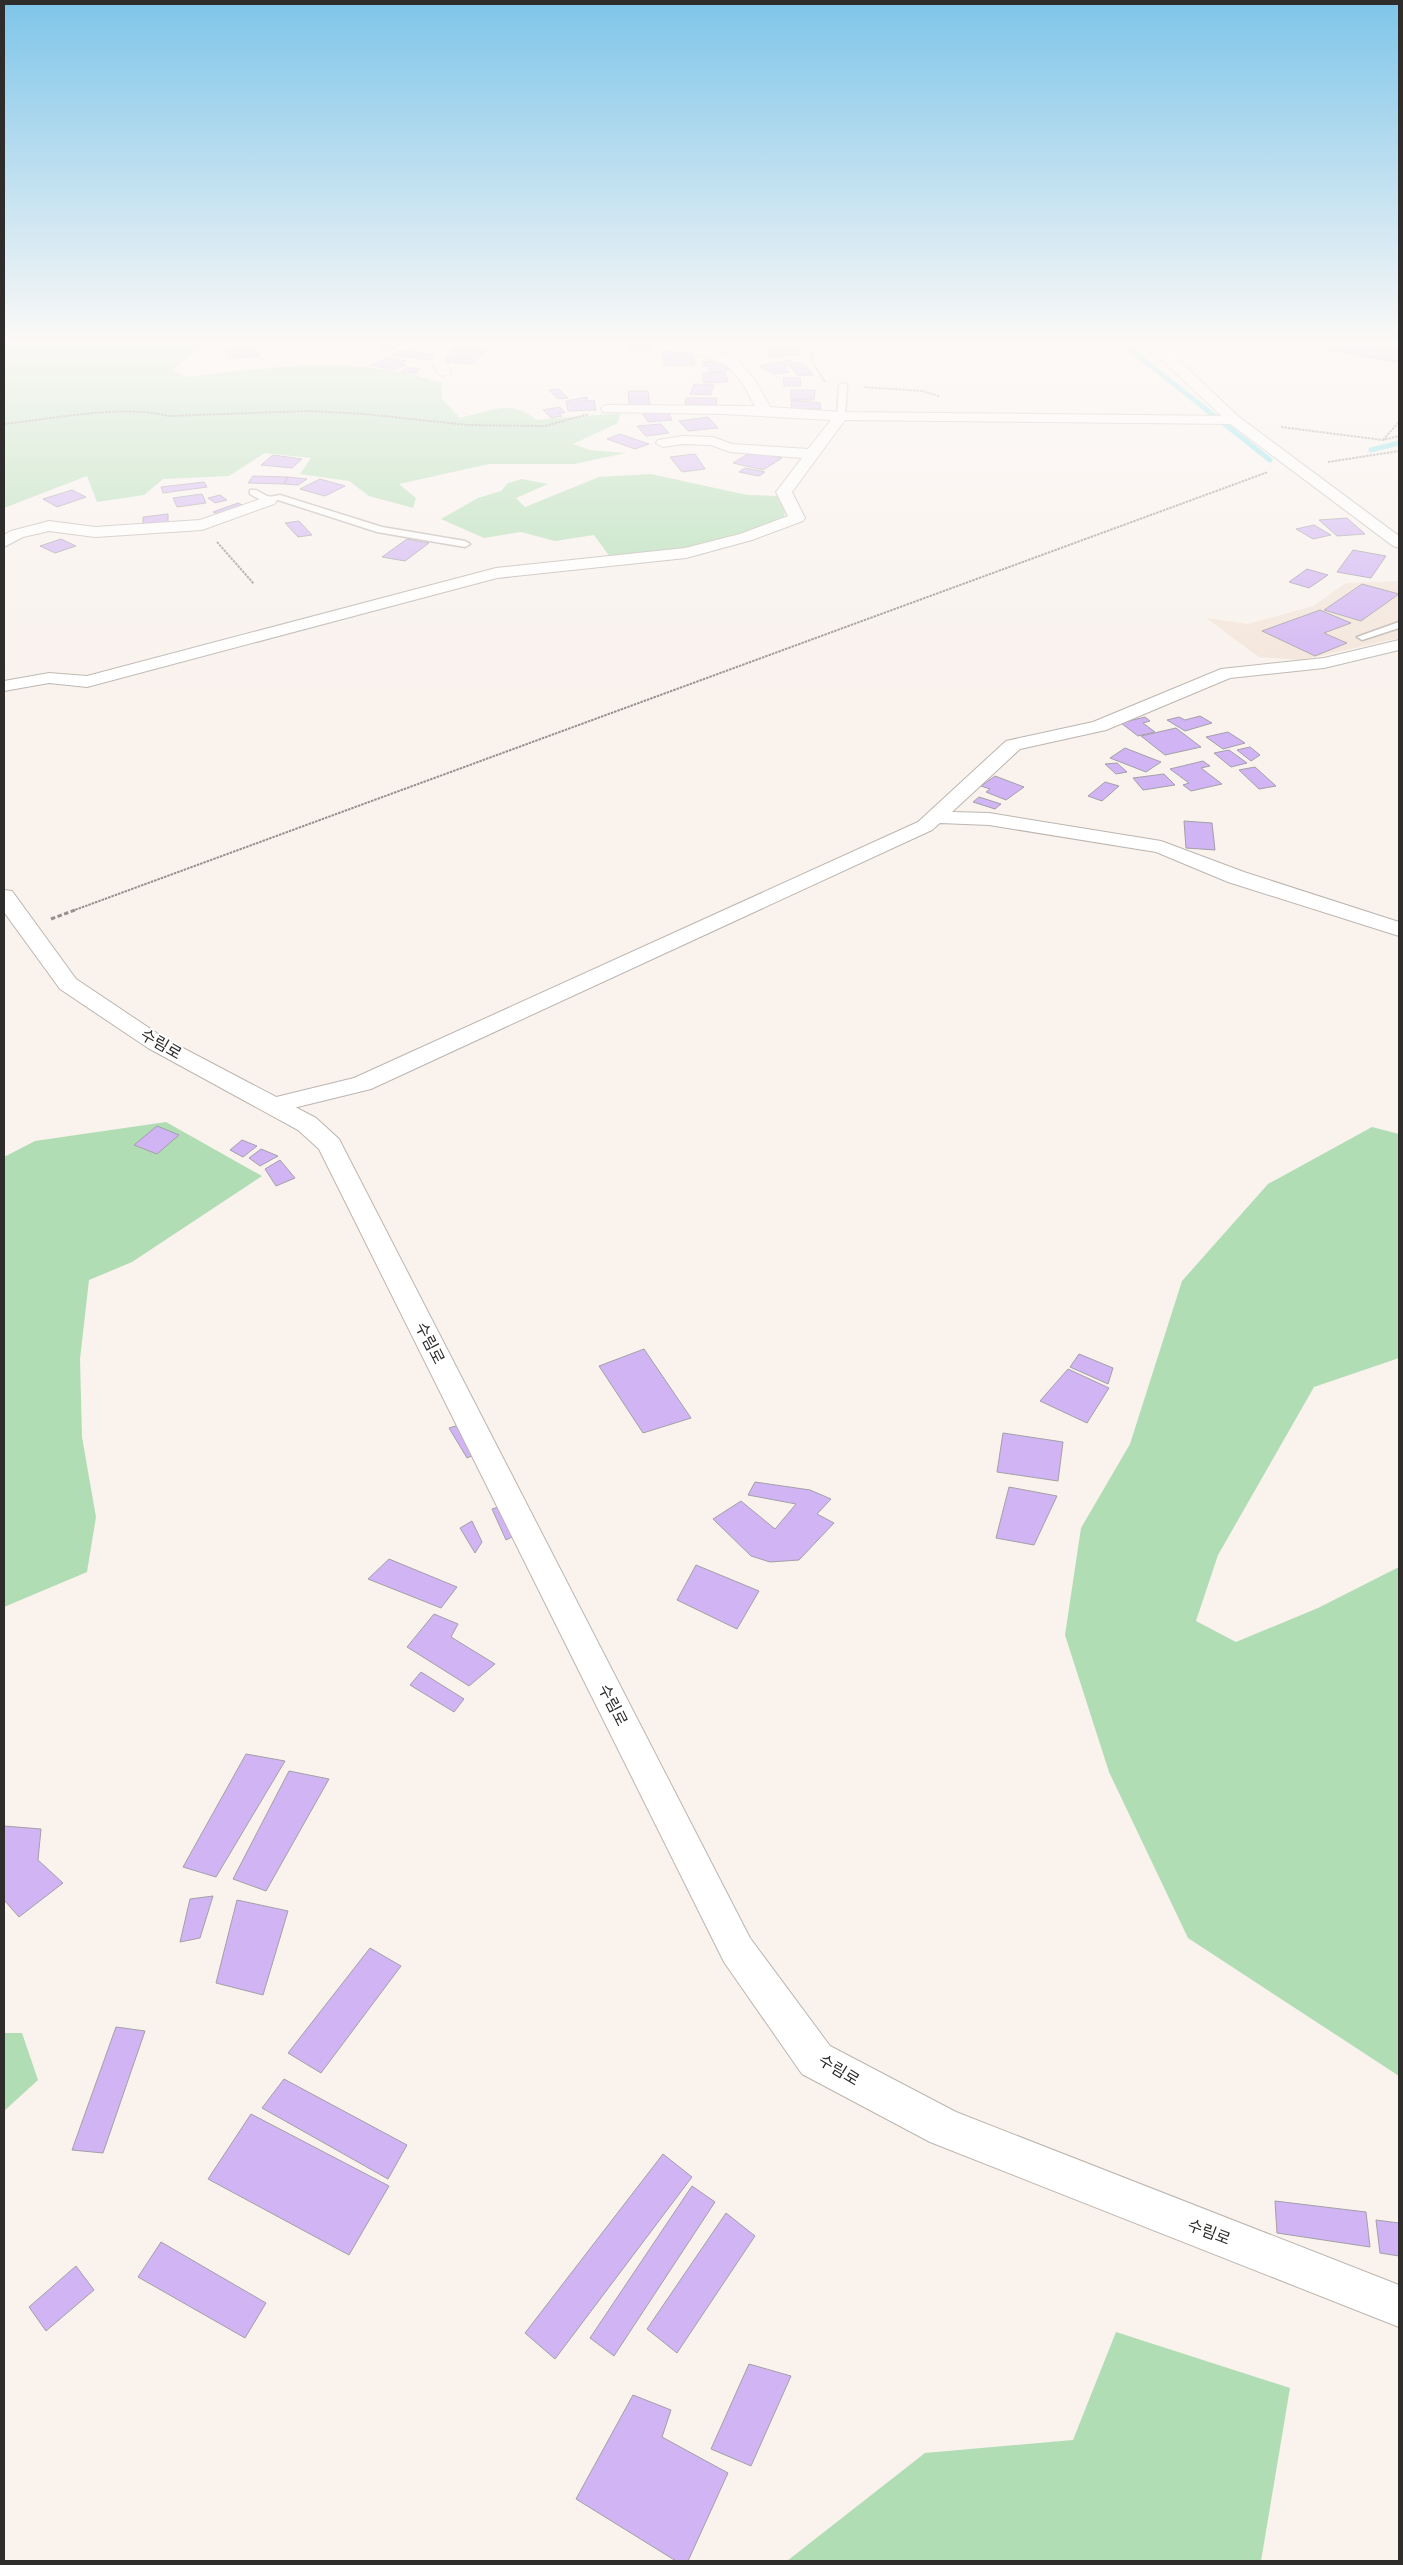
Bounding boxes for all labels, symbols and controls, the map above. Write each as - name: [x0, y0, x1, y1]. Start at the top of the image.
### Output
- street label: 수림로: [138, 1026, 185, 1063]
- street label: 수림로: [412, 1319, 448, 1367]
- street label: 수림로: [595, 1681, 631, 1729]
- street label: 수림로: [816, 2051, 863, 2089]
- street label: 수림로: [1185, 2216, 1233, 2248]

